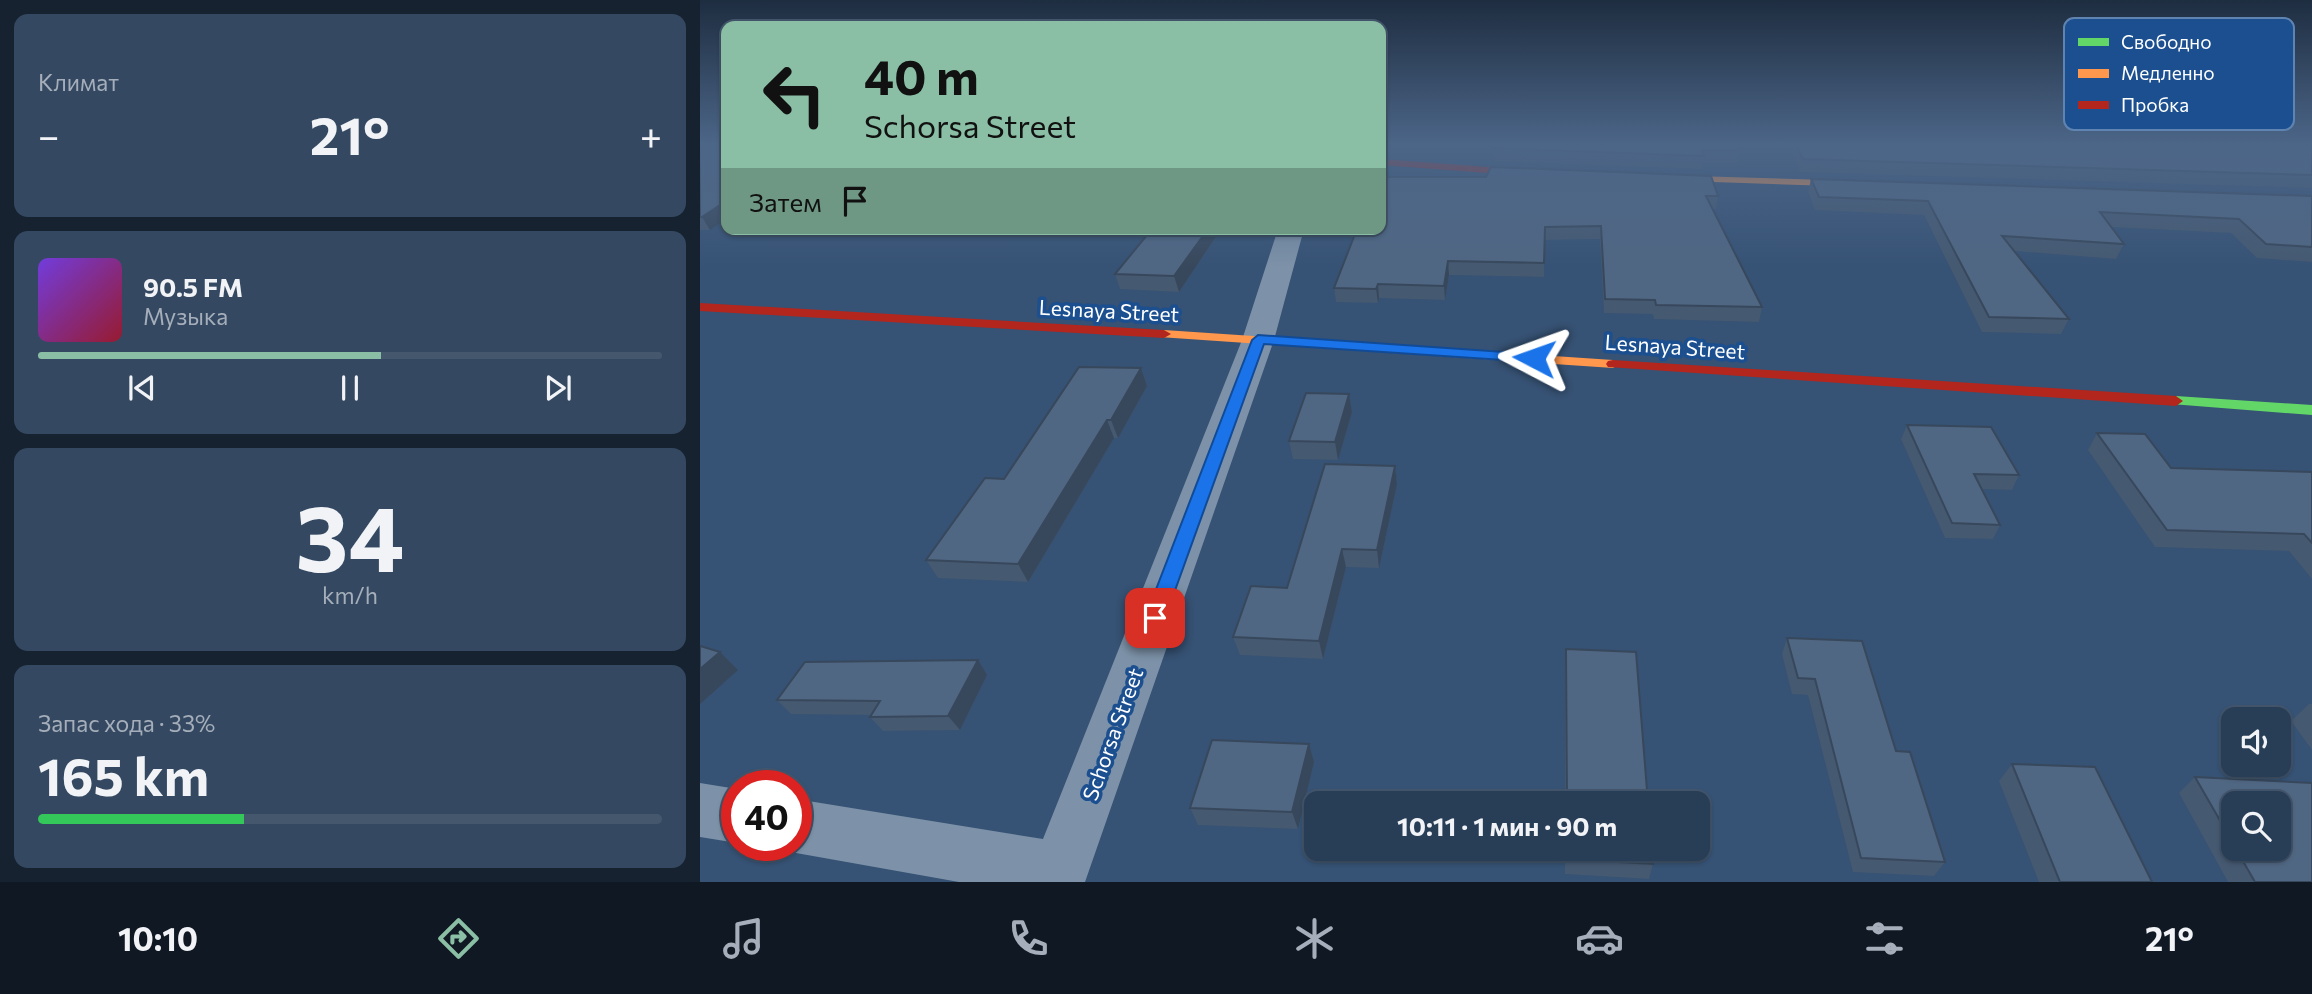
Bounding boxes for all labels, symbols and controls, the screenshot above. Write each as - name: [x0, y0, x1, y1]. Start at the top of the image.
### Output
- legend: [2064, 18, 2294, 130]
- text: Свободно: [2121, 30, 2211, 53]
- text: 40 m: [864, 45, 979, 105]
- icon: left: [749, 49, 840, 140]
- text: Медленно: [2121, 61, 2215, 84]
- text: Климат: [38, 68, 119, 96]
- text: Пробка: [2121, 93, 2189, 116]
- text: 21°: [310, 102, 389, 166]
- text: Schorsa Street: [864, 105, 1076, 145]
- text: −: [38, 111, 60, 158]
- text: +: [640, 111, 662, 158]
- icon: arrive: [836, 182, 874, 220]
- text: Затем: [749, 186, 822, 217]
- text: 90.5 FM: [143, 271, 243, 302]
- street label: Lesnaya Street: [1038, 294, 1180, 326]
- text: Музыка: [143, 302, 228, 330]
- position arrow: [1497, 321, 1571, 395]
- street label: Lesnaya Street: [1604, 329, 1746, 363]
- icon: previous: [123, 369, 161, 407]
- icon: pause: [331, 369, 369, 407]
- icon: next: [539, 369, 577, 407]
- text: 34: [296, 479, 404, 591]
- text: km/h: [322, 581, 378, 609]
- pin: [1125, 588, 1185, 648]
- icon: arrive: [1136, 599, 1174, 637]
- street label: Schorsa Street: [1076, 664, 1148, 804]
- map controls: [2221, 707, 2291, 861]
- button: sound: [2221, 707, 2291, 777]
- text: Запас хода · 33%: [38, 709, 215, 737]
- text: 165 km: [38, 743, 209, 807]
- speed limit sign: 40: [721, 770, 812, 861]
- button: search: [2221, 791, 2291, 861]
- text: 10:11 · 1 мин · 90 m: [1397, 810, 1617, 841]
- icon: directions: [434, 914, 483, 963]
- icon: music: [719, 914, 768, 963]
- icon: phone: [1004, 914, 1053, 963]
- icon: climate: [1290, 914, 1339, 963]
- icon: car: [1575, 914, 1624, 963]
- icon: filters: [1860, 914, 1909, 963]
- text: 10:10: [118, 918, 198, 958]
- text: 21°: [2145, 918, 2194, 958]

